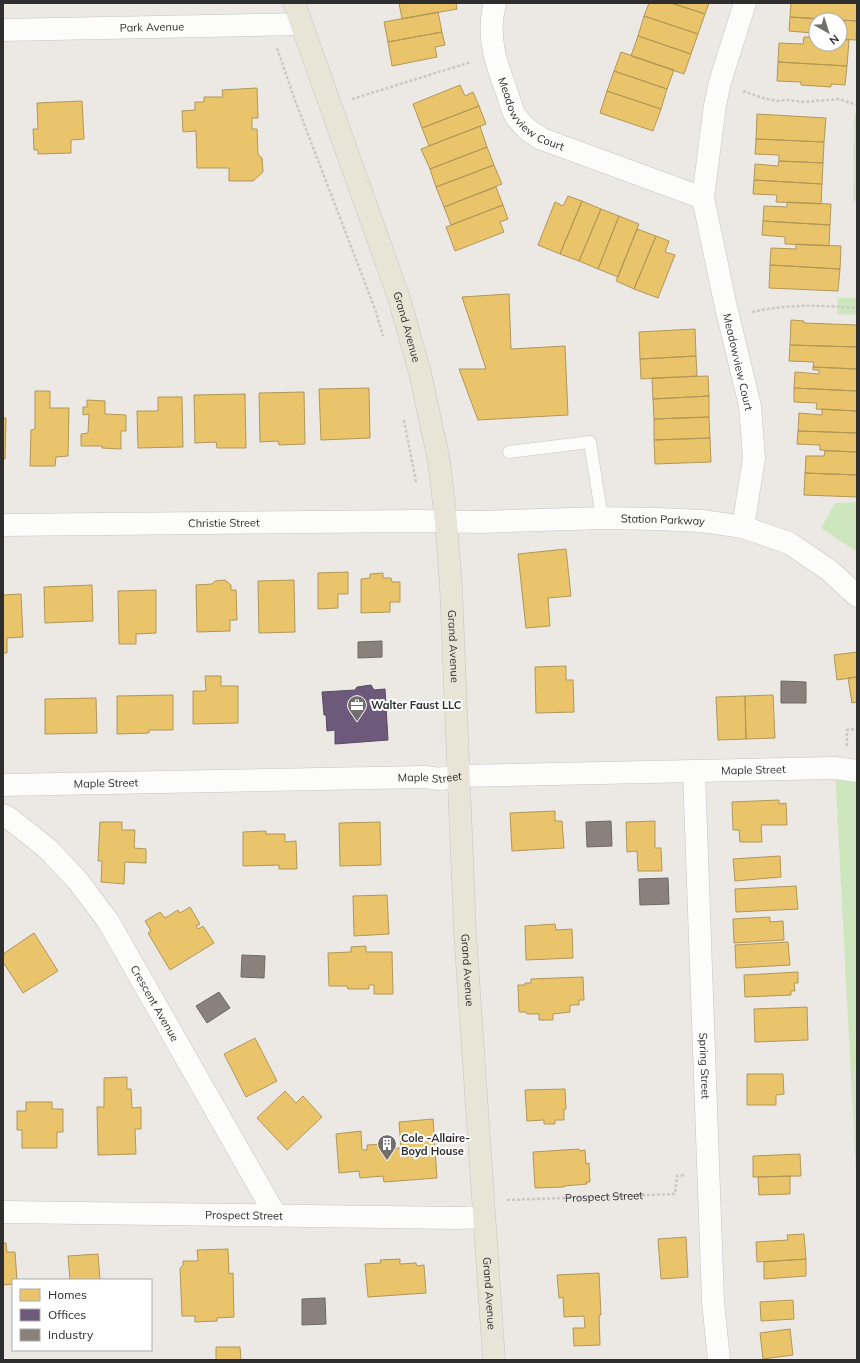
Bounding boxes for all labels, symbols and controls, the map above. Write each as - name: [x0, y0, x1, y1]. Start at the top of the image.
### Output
- north arrow: [808, 12, 848, 52]
- street label: Park Avenue: [120, 19, 184, 35]
- text: N: [827, 32, 842, 48]
- street label: Meadowview Court: [495, 75, 566, 154]
- street label: Grand Avenue: [390, 289, 424, 364]
- street label: Meadowview Court: [720, 312, 756, 412]
- street label: Station Parkway: [621, 511, 706, 528]
- street label: Christie Street: [188, 516, 260, 530]
- street label: Grand Avenue: [445, 610, 462, 683]
- office icon: Walter Faust LLC: [346, 694, 368, 722]
- place label: Walter Faust LLC: [371, 698, 462, 712]
- street label: Maple Street: [721, 762, 786, 777]
- street label: Maple Street: [397, 769, 462, 786]
- street label: Maple Street: [74, 775, 139, 791]
- street label: Grand Avenue: [458, 933, 477, 1007]
- street label: Crescent Avenue: [128, 962, 182, 1044]
- street label: Spring Street: [696, 1032, 713, 1099]
- place label: Cole -Allaire- Boyd House: [401, 1131, 470, 1158]
- building icon: Cole -Allaire- Boyd House: [376, 1133, 398, 1161]
- street label: Prospect Street: [565, 1188, 643, 1205]
- street label: Prospect Street: [205, 1208, 283, 1223]
- street label: Grand Avenue: [480, 1256, 499, 1330]
- legend: [12, 1279, 152, 1351]
- text: Homes: [48, 1287, 87, 1302]
- text: Offices: [48, 1307, 86, 1322]
- text: Industry: [48, 1327, 94, 1342]

